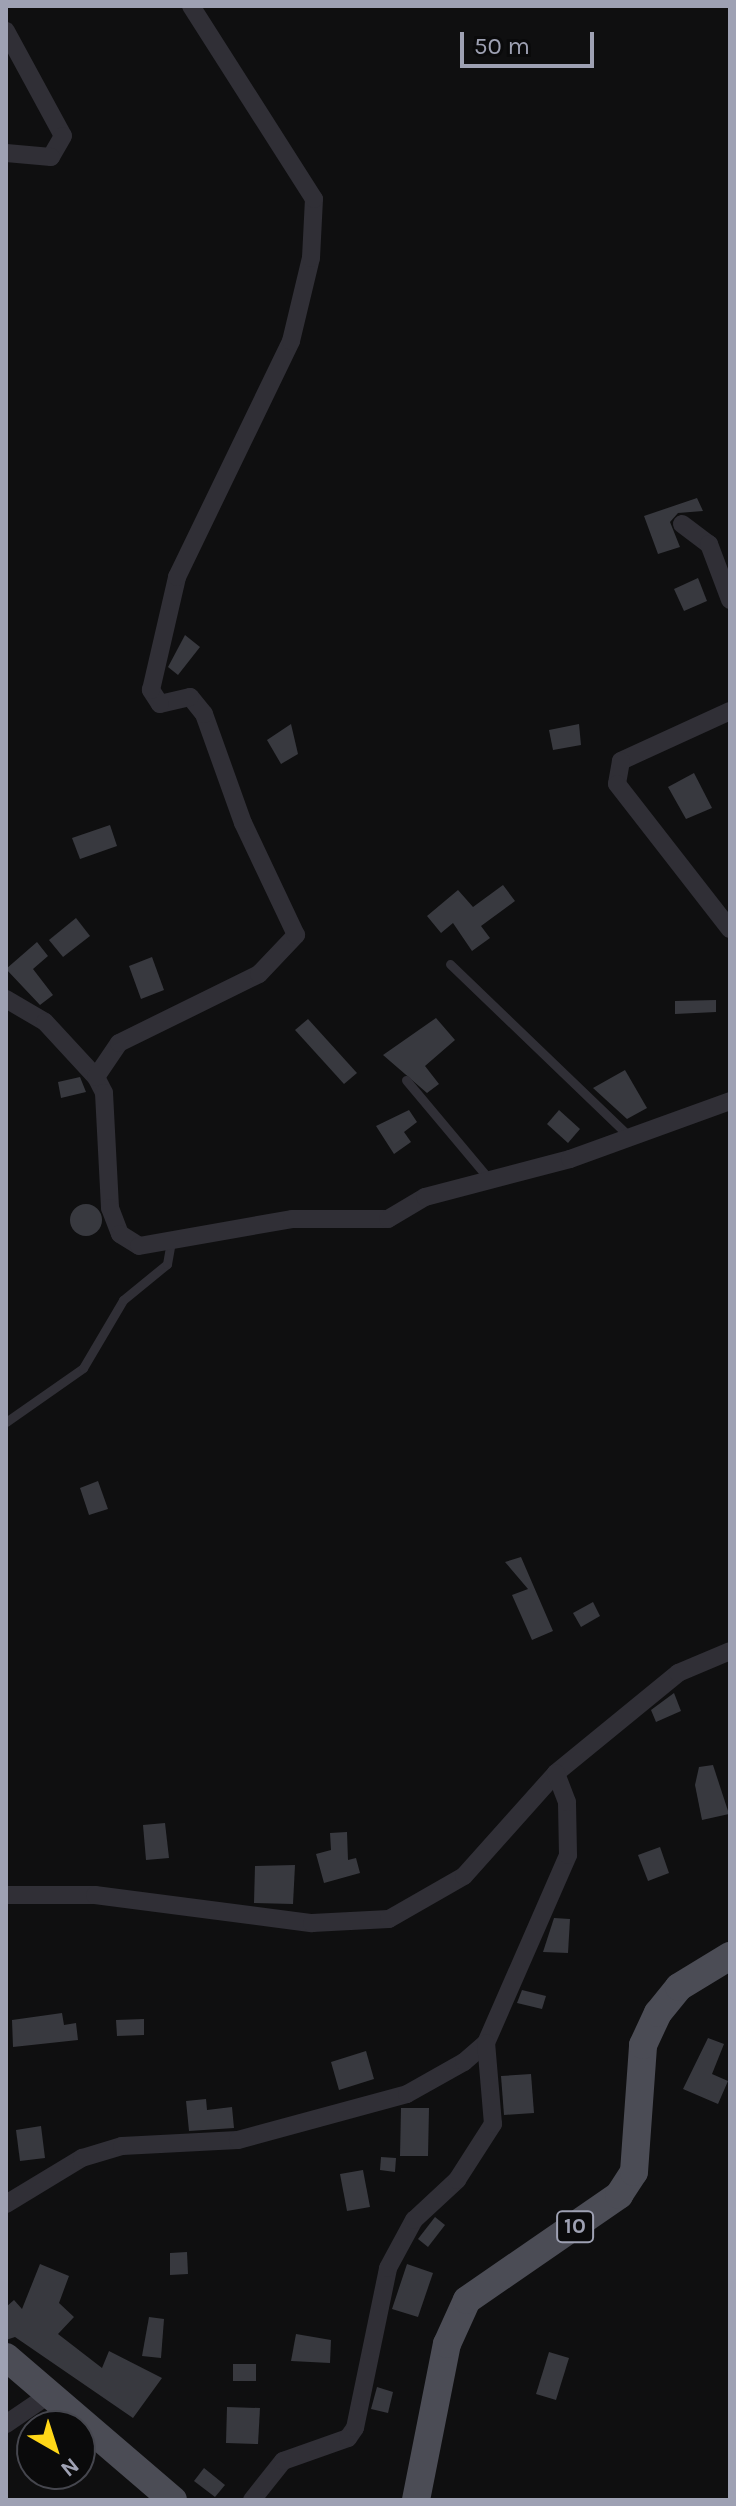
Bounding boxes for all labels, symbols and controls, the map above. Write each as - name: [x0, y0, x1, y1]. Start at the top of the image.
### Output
- scale bar: [464, 16, 598, 66]
- text: 50 m: [474, 32, 530, 60]
- road number: 10: [555, 2209, 595, 2245]
- north arrow: [16, 2410, 96, 2490]
- text: N: [56, 2452, 84, 2482]

